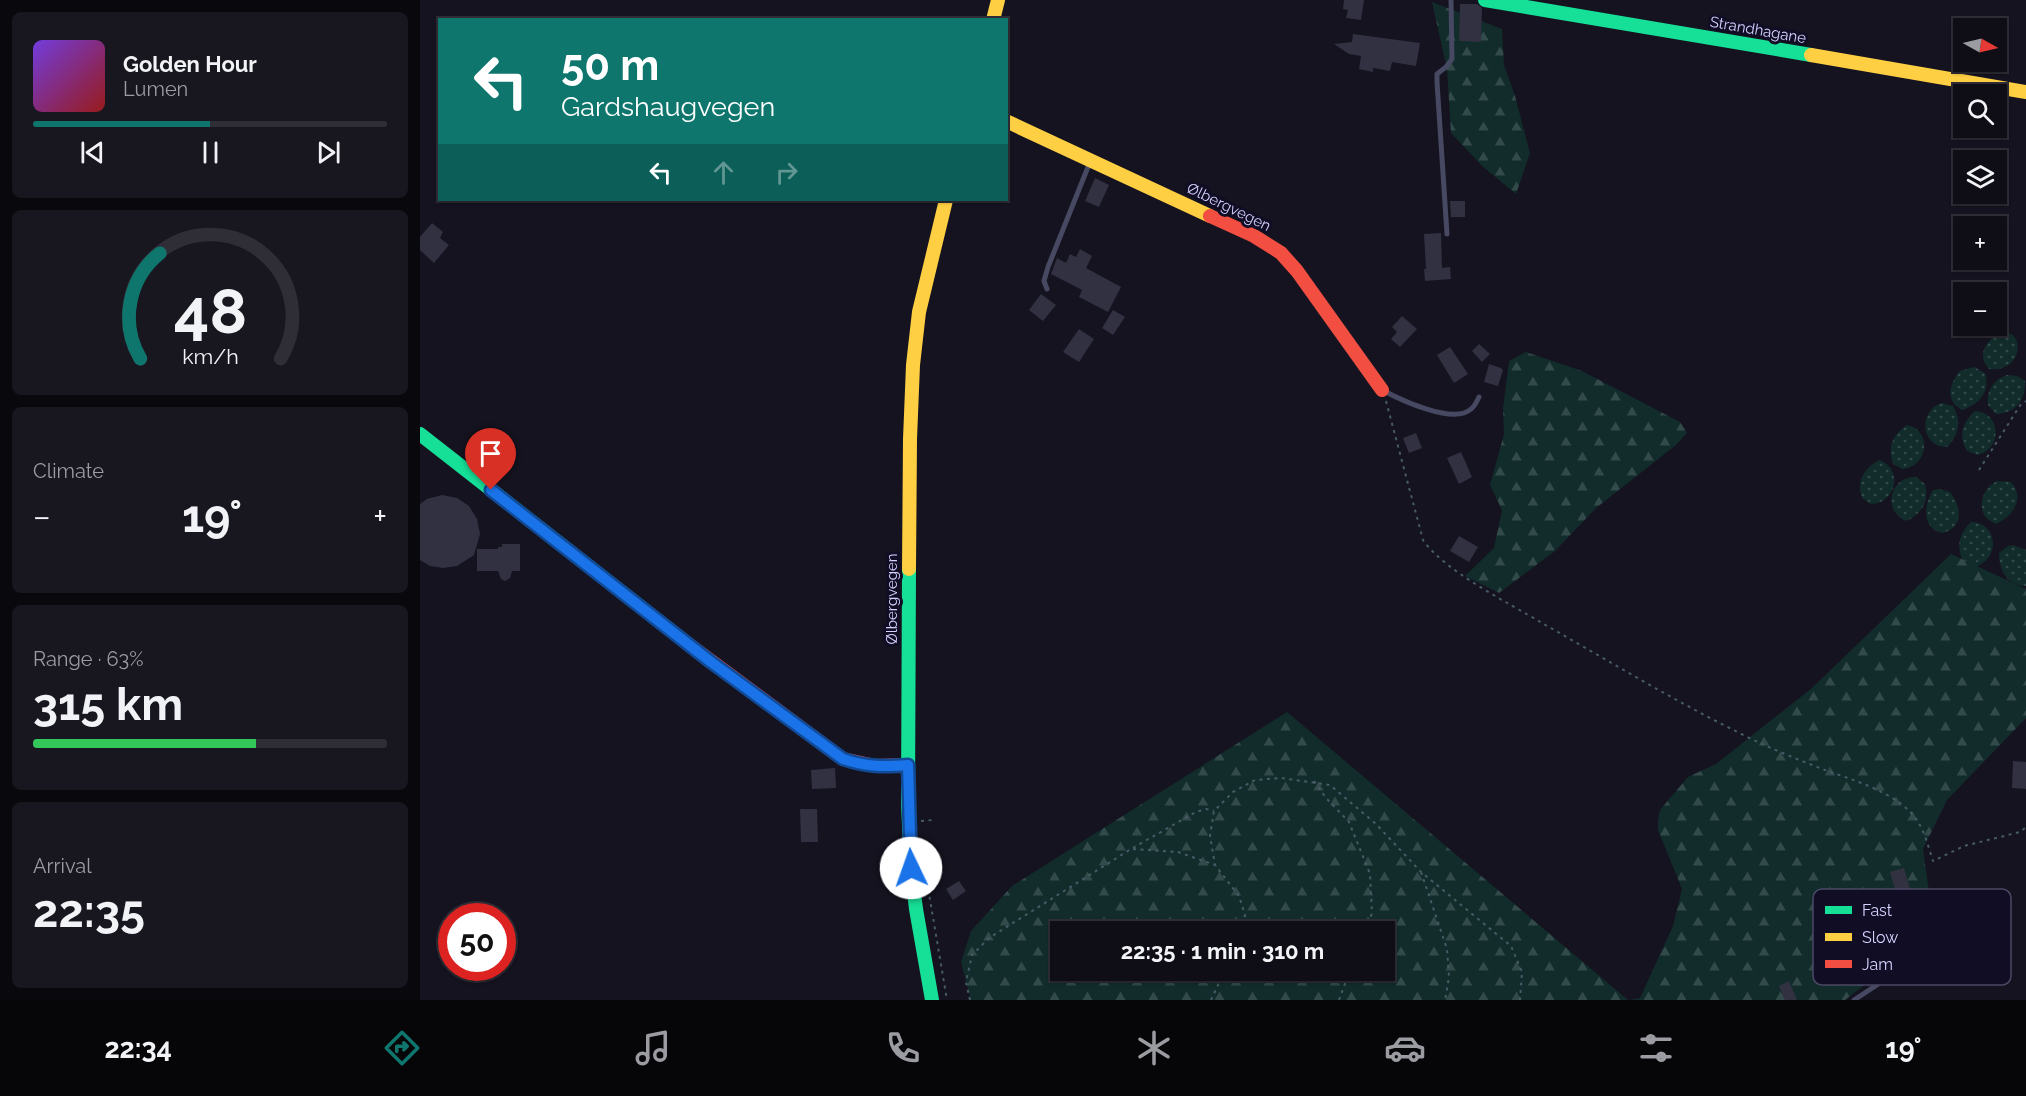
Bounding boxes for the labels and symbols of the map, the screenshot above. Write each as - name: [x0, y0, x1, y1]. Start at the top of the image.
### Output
- street label: Strandhagane: [1708, 13, 1808, 47]
- north arrow: [1953, 18, 2007, 72]
- street label: Ølbergvegen: [1184, 179, 1274, 235]
- pin: [465, 428, 516, 490]
- street label: Ølbergvegen: [883, 553, 901, 645]
- position arrow: [879, 836, 943, 900]
- legend: [1813, 889, 2011, 985]
- text: Fast: [1862, 901, 1893, 920]
- speed limit sign: 50: [438, 903, 516, 981]
- text: Slow: [1862, 928, 1898, 947]
- text: Jam: [1862, 955, 1893, 974]

